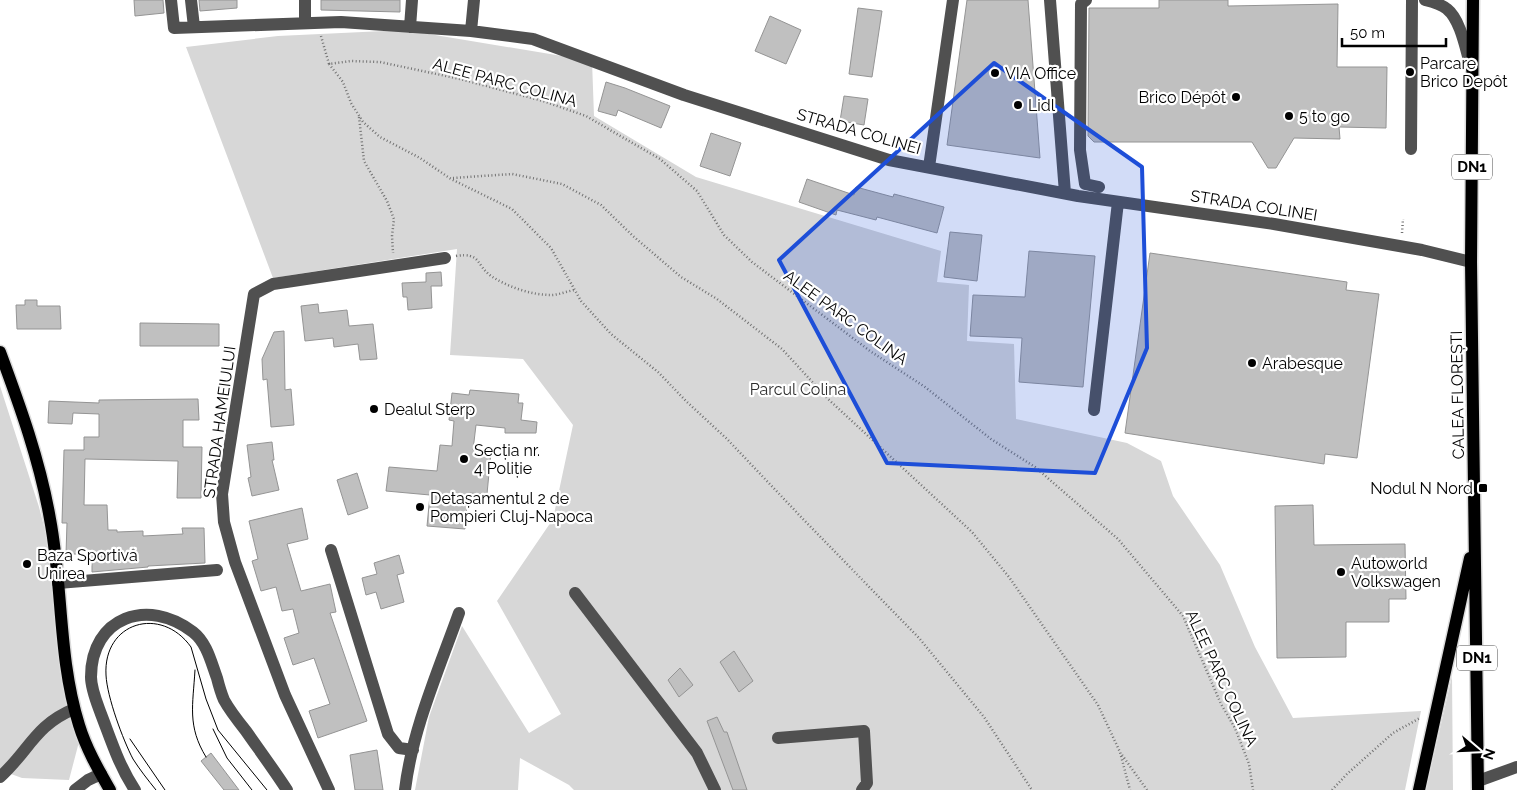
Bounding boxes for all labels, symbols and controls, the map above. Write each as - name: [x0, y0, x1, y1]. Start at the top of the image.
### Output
- scale bar: [1342, 15, 1446, 47]
- text: 50 m: [1350, 24, 1385, 42]
- street label: ALEE PARC COLINA: [431, 54, 579, 111]
- place label: Parcare Brico Depôt: [1420, 54, 1508, 91]
- place label: VIA Office: [1005, 64, 1076, 83]
- marker: Parcare Brico Depôt: [1404, 66, 1416, 78]
- marker: VIA Office: [989, 67, 1001, 79]
- place label: Brico Dépôt: [1138, 88, 1227, 107]
- marker: Brico Dépôt: [1230, 91, 1242, 103]
- place label: Lidl: [1028, 96, 1056, 115]
- marker: Lidl: [1012, 99, 1024, 111]
- street label: STRADA COLINEI: [795, 105, 923, 158]
- place label: 5 to go: [1299, 107, 1350, 126]
- marker: 5 to go: [1283, 110, 1295, 122]
- road number: DN1: [1452, 154, 1492, 180]
- street label: STRADA COLINEI: [1189, 186, 1319, 225]
- street label: ALEE PARC COLINA: [780, 266, 912, 369]
- street label: CALEA FLOREȘTI: [1447, 330, 1468, 460]
- street label: STRADA HAMEIULUI: [199, 345, 240, 499]
- place label: Arabesque: [1262, 354, 1343, 373]
- marker: Arabesque: [1246, 357, 1258, 369]
- park label: Parcul Colina: [750, 380, 846, 399]
- place label: Dealul Sterp: [384, 400, 475, 419]
- marker: Dealul Sterp: [368, 403, 380, 415]
- place label: Secția nr. 4 Poliție: [474, 441, 540, 478]
- marker: Secția nr. 4 Poliție: [458, 453, 470, 465]
- place label: Nodul N Nord: [1370, 479, 1473, 498]
- marker: Nodul N Nord: [1477, 482, 1489, 494]
- place label: Detașamentul 2 de Pompieri Cluj-Napoca: [430, 489, 593, 526]
- marker: Detașamentul 2 de Pompieri Cluj-Napoca: [414, 501, 426, 513]
- place label: Baza Sportivă Unirea: [37, 546, 138, 583]
- place label: Autoworld Volkswagen: [1351, 554, 1441, 591]
- marker: Baza Sportivă Unirea: [21, 558, 33, 570]
- marker: Autoworld Volkswagen: [1335, 566, 1347, 578]
- street label: ALEE PARC COLINA: [1182, 607, 1262, 750]
- road number: DN1: [1457, 646, 1497, 670]
- north arrow: [1452, 725, 1502, 775]
- text: N: [1480, 747, 1499, 762]

